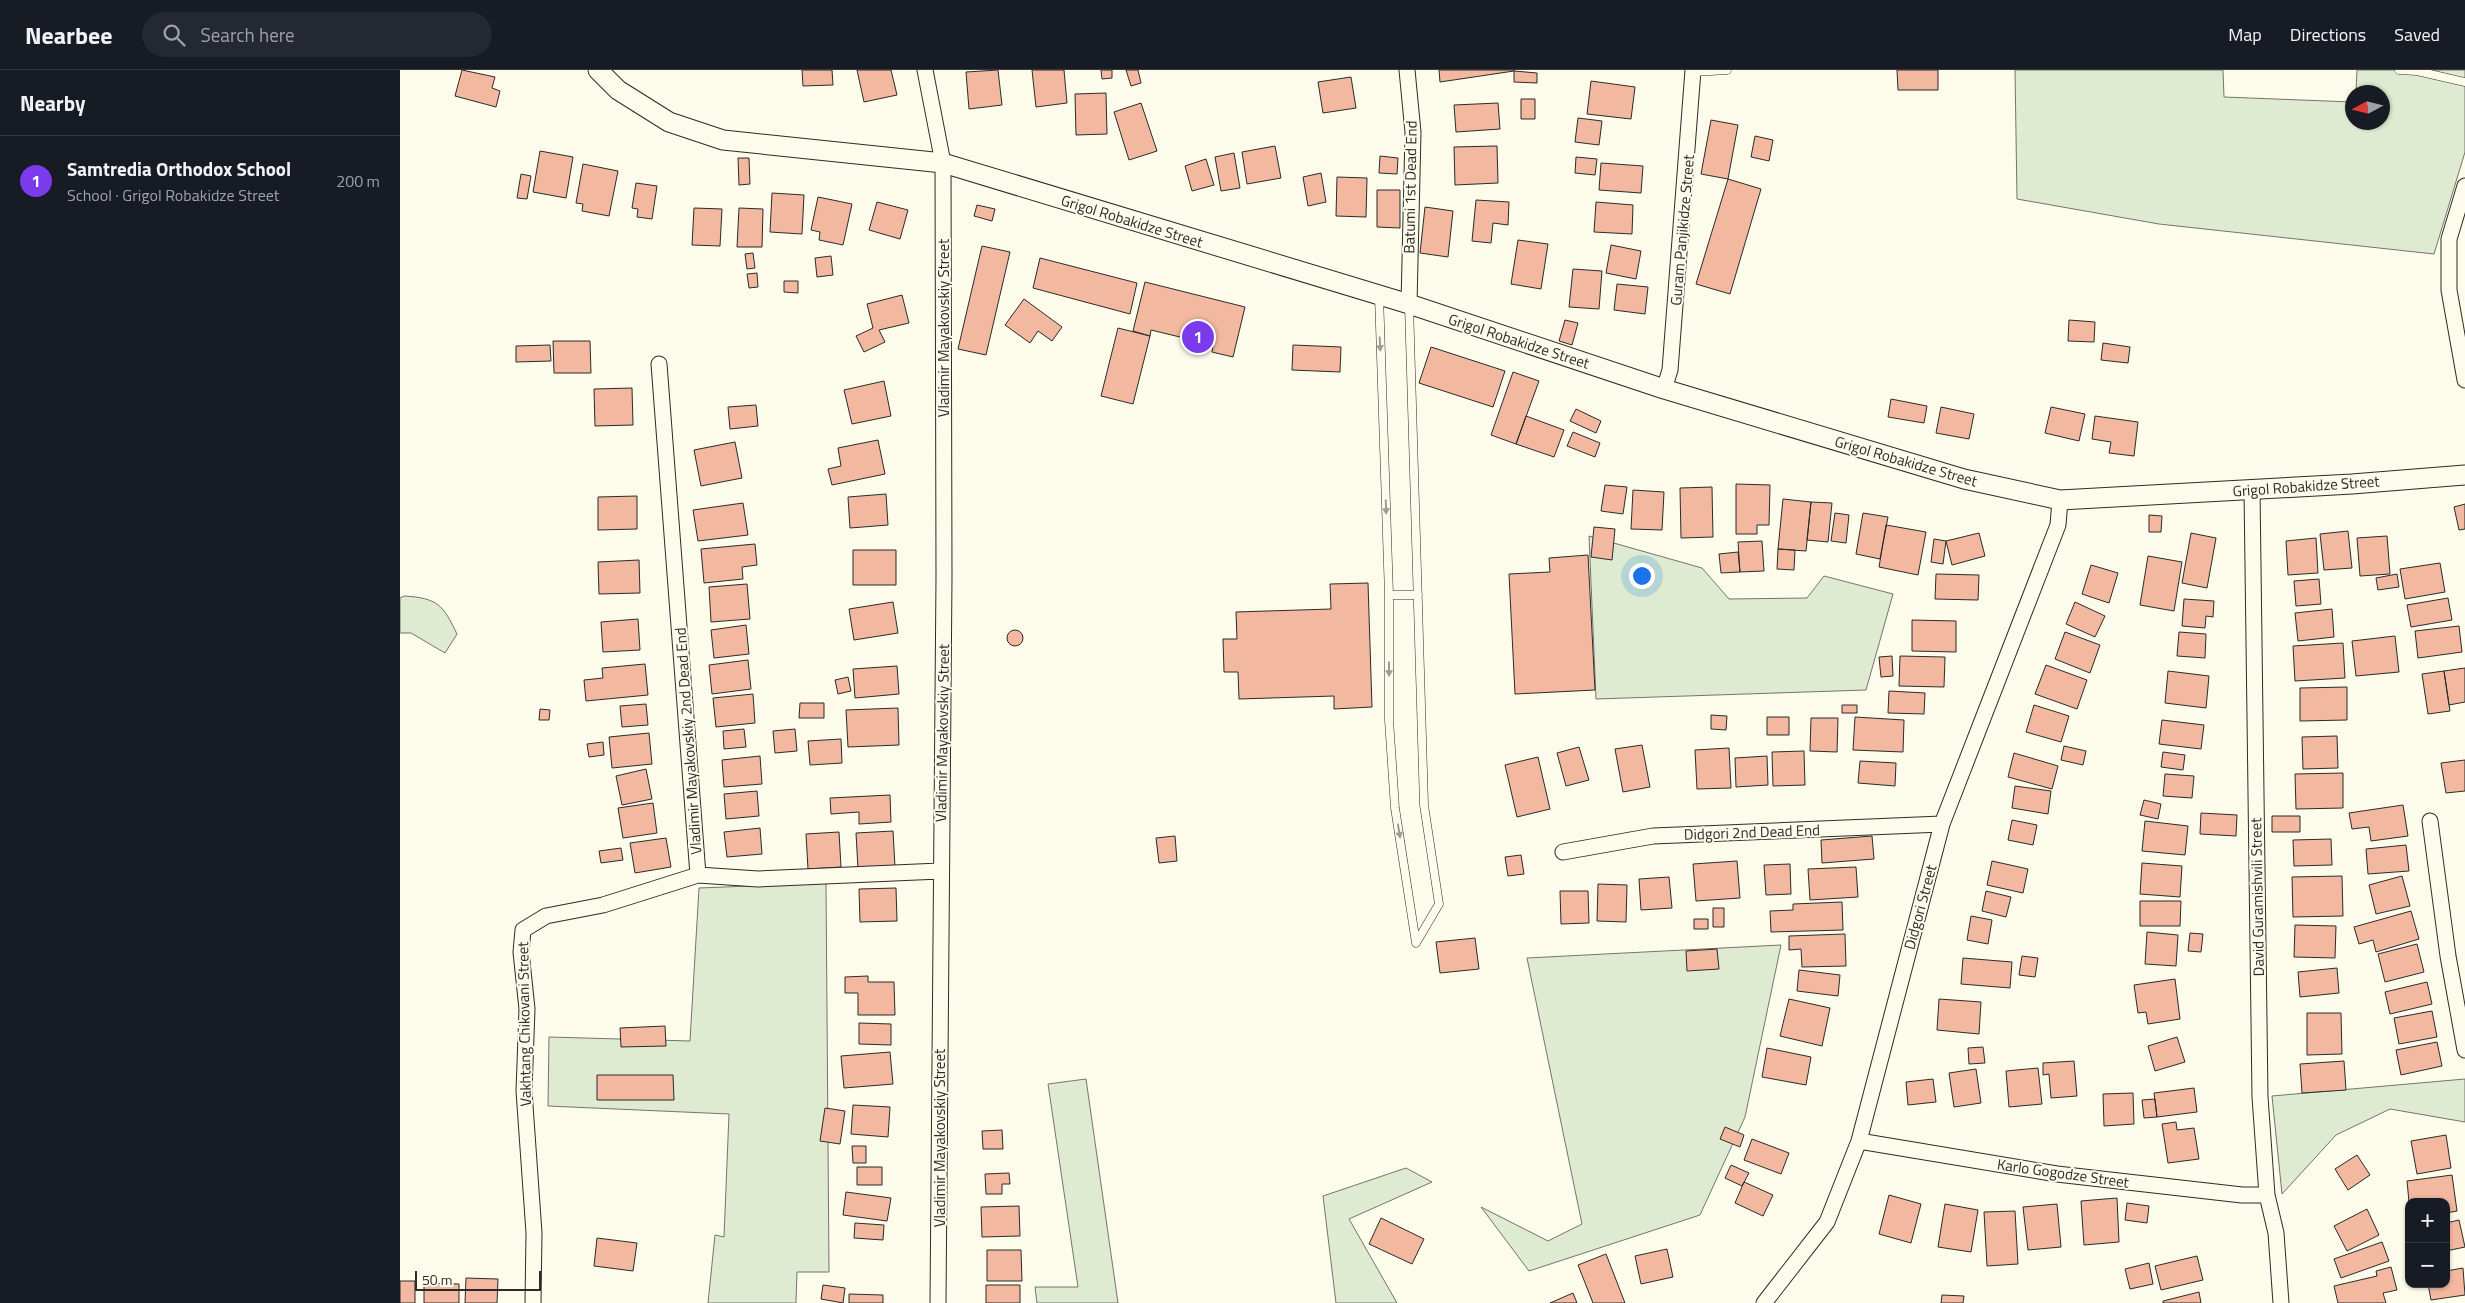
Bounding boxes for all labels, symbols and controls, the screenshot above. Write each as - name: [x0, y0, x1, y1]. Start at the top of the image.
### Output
- search box: [142, 12, 492, 57]
- text: Nearbee: [25, 17, 112, 53]
- text: Search here: [200, 20, 295, 49]
- icon: search: [160, 21, 188, 49]
- text: Map: [2228, 21, 2262, 48]
- text: Directions: [2290, 21, 2366, 48]
- text: Saved: [2394, 21, 2440, 48]
- north arrow: [2345, 85, 2390, 130]
- text: Nearby: [20, 87, 85, 119]
- street label: Batumi 1st Dead End: [1397, 120, 1423, 254]
- street label: Guram Panjikidze Street: [1664, 153, 1700, 306]
- text: Samtredia Orthodox School: [67, 154, 291, 183]
- text: 1: [32, 169, 40, 193]
- text: 200 m: [336, 169, 380, 193]
- text: School · Grigol Robakidze Street: [67, 183, 279, 207]
- street label: Grigol Robakidze Street: [1058, 188, 1206, 254]
- street label: Vladimir Mayakovskiy Street: [932, 238, 955, 417]
- street label: Grigol Robakidze Street: [1445, 307, 1593, 375]
- pin: 1: [1182, 318, 1214, 356]
- one-way arrow: [1377, 336, 1385, 352]
- street label: Grigol Robakidze Street: [1832, 430, 1981, 493]
- street label: Grigol Robakidze Street: [2232, 469, 2381, 503]
- one-way arrow: [1382, 499, 1390, 515]
- your location: [1629, 563, 1655, 589]
- street label: Vladimir Mayakovskiy 2nd Dead End: [669, 627, 707, 855]
- street label: Vladimir Mayakovskiy Street: [929, 643, 955, 822]
- one-way arrow: [1385, 661, 1393, 677]
- street label: David Guramishvili Street: [2244, 817, 2270, 977]
- street label: Didgori 2nd Dead End: [1683, 818, 1821, 846]
- one-way arrow: [1395, 823, 1403, 839]
- street label: Didgori Street: [1898, 861, 1943, 952]
- street label: Vakhtang Chikovani Street: [511, 941, 537, 1107]
- street label: Vladimir Mayakovskiy Street: [928, 1048, 951, 1227]
- street label: Karlo Gogodze Street: [1996, 1152, 2131, 1194]
- map controls: [2405, 1198, 2450, 1288]
- button: +: [2405, 1198, 2450, 1243]
- button: −: [2405, 1243, 2450, 1288]
- scale bar: [415, 1268, 541, 1291]
- text: 50 m: [422, 1269, 452, 1290]

